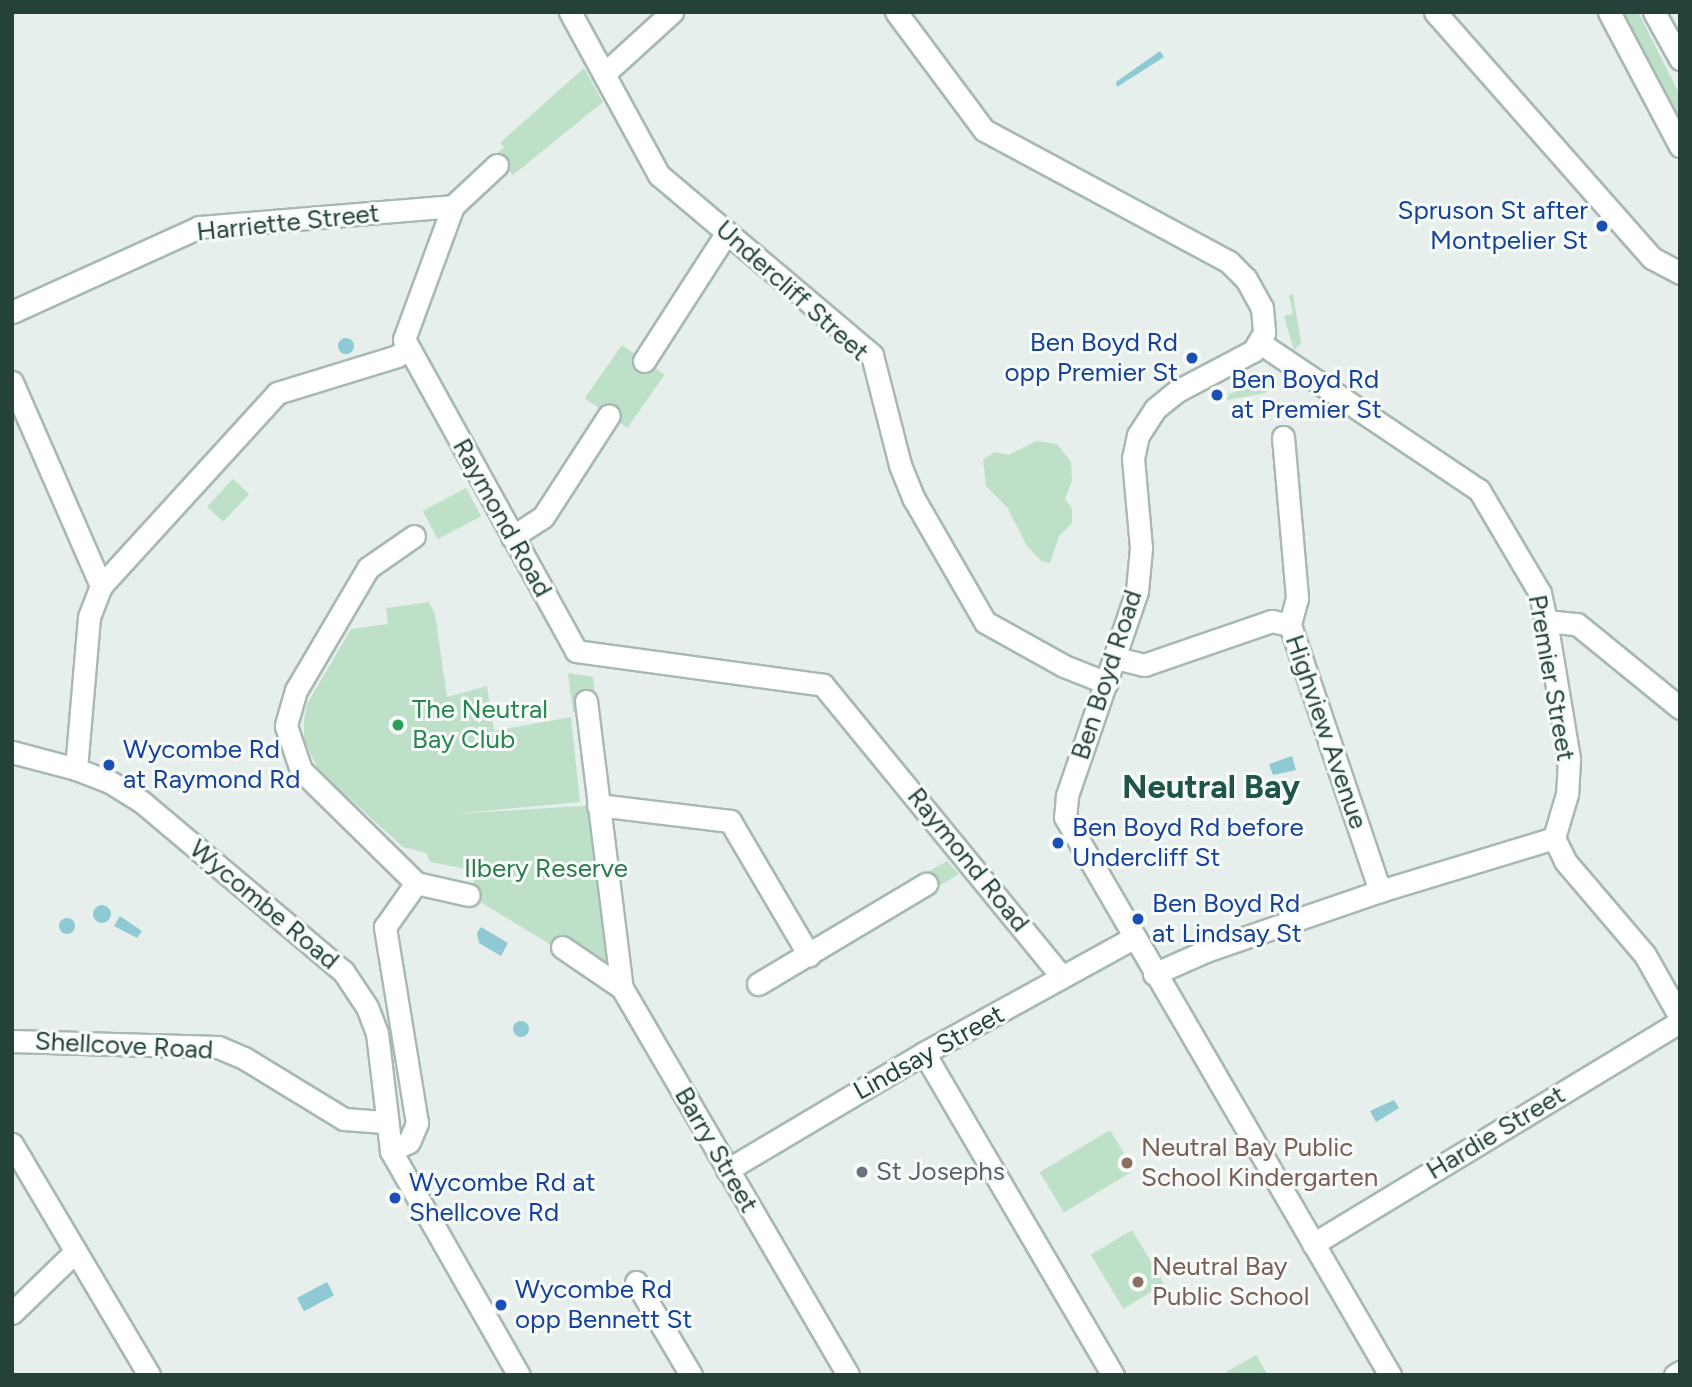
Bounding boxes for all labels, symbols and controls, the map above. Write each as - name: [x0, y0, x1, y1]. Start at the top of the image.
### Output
- place label: Spruson St after Montpelier St: [1397, 195, 1588, 256]
- street label: Harriette Street: [195, 198, 381, 248]
- street label: Undercliff Street: [709, 214, 875, 368]
- marker: Spruson St after Montpelier St: [1594, 218, 1610, 234]
- place label: Ben Boyd Rd opp Premier St: [1004, 327, 1178, 388]
- marker: Ben Boyd Rd opp Premier St: [1184, 350, 1200, 366]
- place label: Ben Boyd Rd at Premier St: [1231, 364, 1382, 426]
- marker: Ben Boyd Rd at Premier St: [1209, 387, 1225, 403]
- street label: Raymond Road: [446, 433, 558, 603]
- street label: Ben Boyd Road: [1065, 586, 1149, 764]
- street label: Premier Street: [1521, 592, 1581, 764]
- street label: Highview Avenue: [1278, 631, 1374, 833]
- place label: The Neutral Bay Club: [412, 694, 548, 756]
- marker: The Neutral Bay Club: [390, 717, 406, 733]
- place label: Wycombe Rd at Raymond Rd: [123, 734, 300, 796]
- marker: Wycombe Rd at Raymond Rd: [101, 757, 117, 773]
- district label: Neutral Bay: [1122, 767, 1300, 807]
- street label: Raymond Road: [900, 782, 1036, 938]
- place label: Ben Boyd Rd before Undercliff St: [1072, 812, 1304, 874]
- street label: Wycombe Road: [183, 833, 345, 977]
- marker: Ben Boyd Rd before Undercliff St: [1050, 835, 1066, 851]
- park label: Ilbery Reserve: [464, 853, 628, 885]
- place label: Ben Boyd Rd at Lindsay St: [1152, 888, 1302, 950]
- marker: Ben Boyd Rd at Lindsay St: [1130, 911, 1146, 927]
- street label: Lindsay Street: [848, 999, 1010, 1107]
- street label: Shellcove Road: [34, 1026, 214, 1066]
- street label: Hardie Street: [1421, 1079, 1571, 1187]
- street label: Barry Street: [668, 1082, 764, 1218]
- place label: Neutral Bay Public School Kindergarten: [1141, 1132, 1378, 1194]
- marker: Neutral Bay Public School Kindergarten: [1119, 1155, 1135, 1171]
- place label: St Josephs: [876, 1156, 1005, 1188]
- marker: St Josephs: [854, 1164, 870, 1180]
- place label: Wycombe Rd at Shellcove Rd: [409, 1167, 595, 1228]
- marker: Wycombe Rd at Shellcove Rd: [387, 1190, 403, 1206]
- place label: Neutral Bay Public School: [1152, 1251, 1309, 1312]
- place label: Wycombe Rd opp Bennett St: [515, 1274, 692, 1336]
- marker: Neutral Bay Public School: [1130, 1274, 1146, 1290]
- marker: Wycombe Rd opp Bennett St: [493, 1297, 509, 1313]

